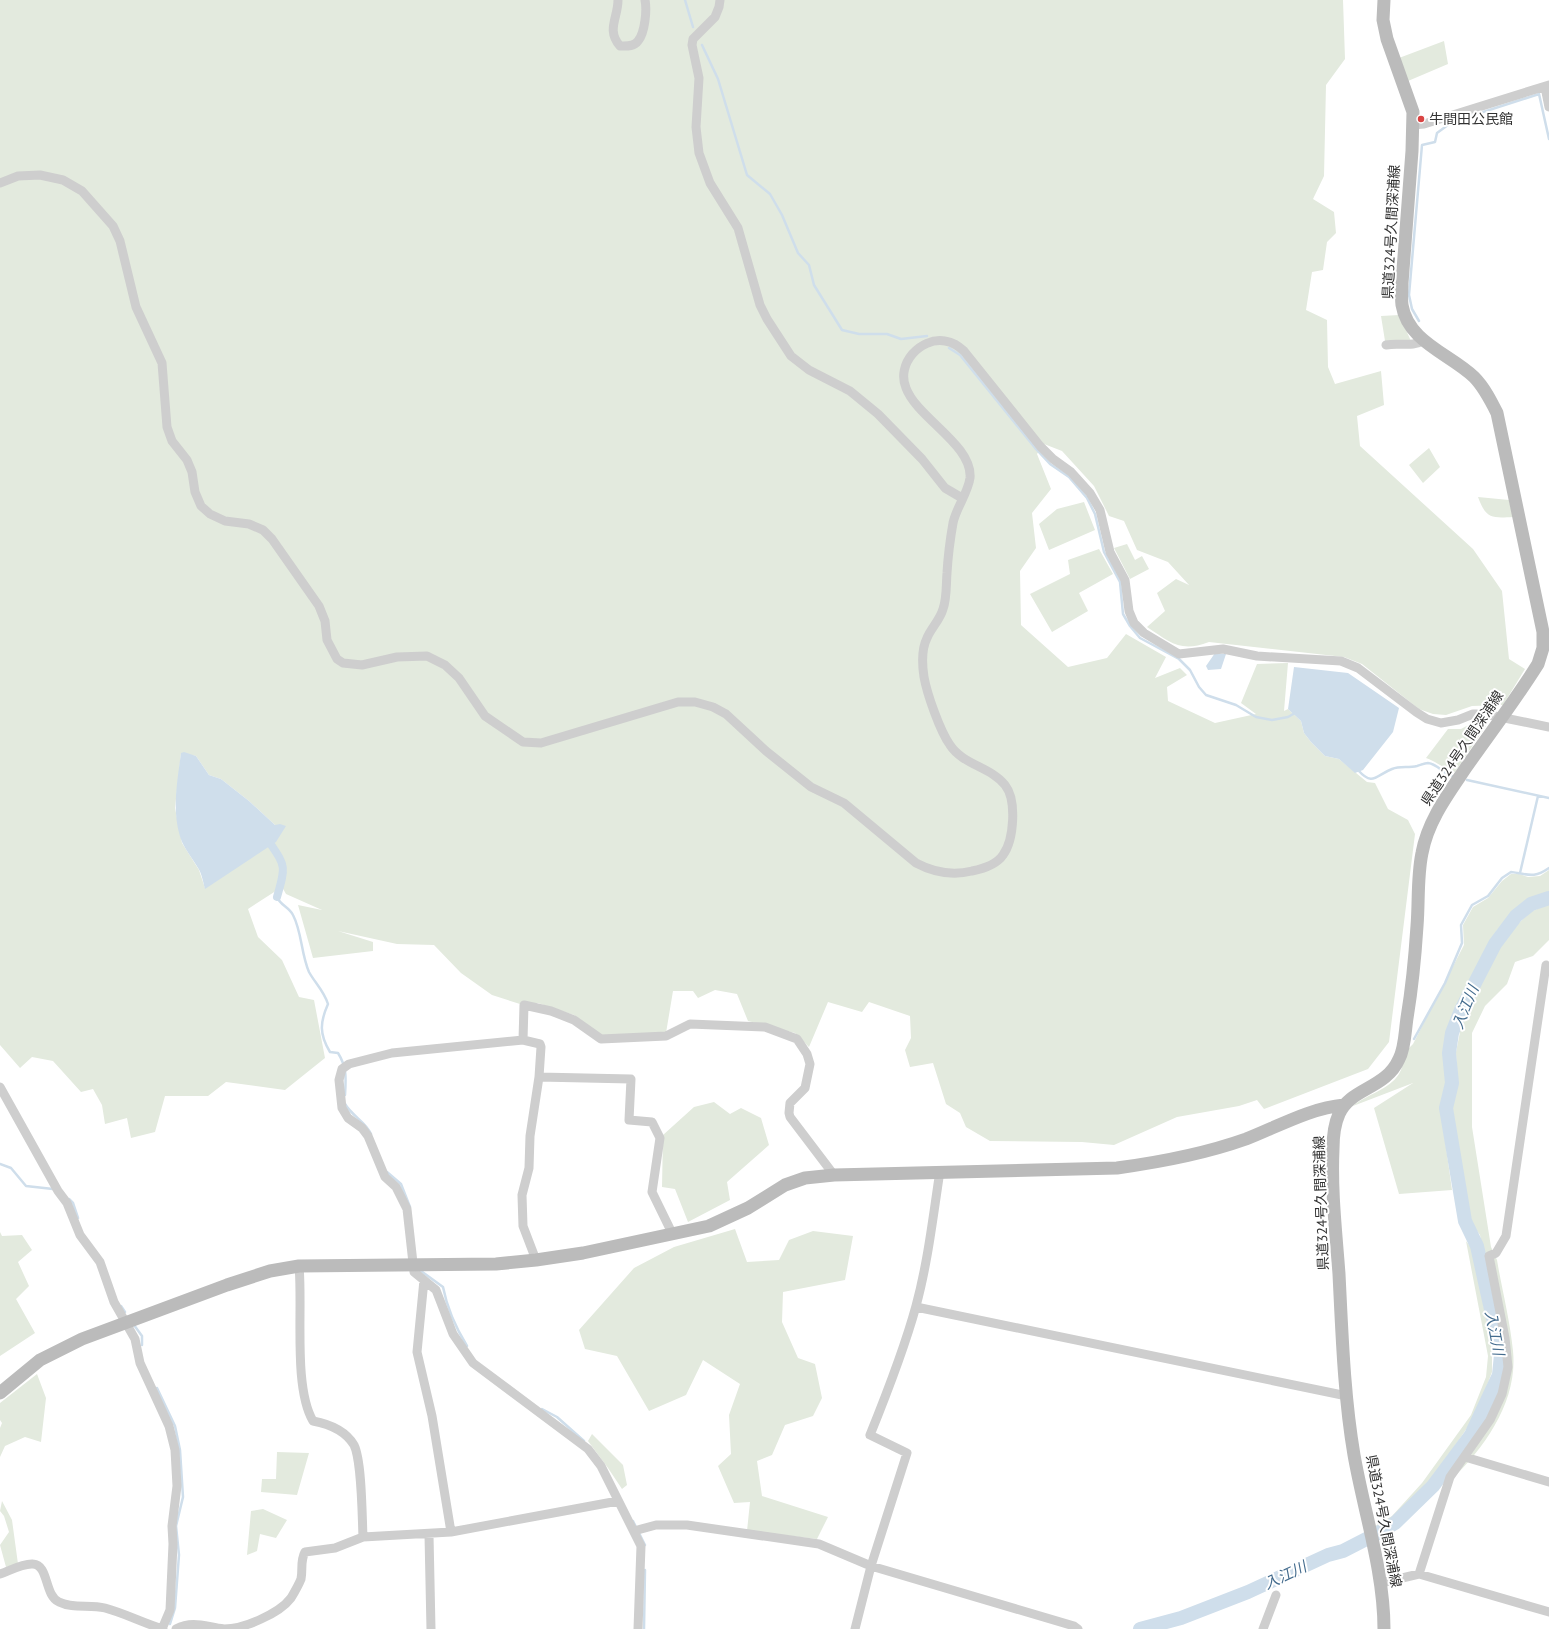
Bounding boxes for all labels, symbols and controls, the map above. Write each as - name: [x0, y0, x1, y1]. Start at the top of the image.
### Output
- place label: 牛間田公民館: [1429, 110, 1513, 128]
- marker: 牛間田公民館: [1416, 114, 1426, 124]
- street label: 県道324号久間深浦線: [1378, 164, 1404, 300]
- street label: 県道324号久間深浦線: [1417, 687, 1507, 809]
- water label: 入江川: [1448, 981, 1483, 1031]
- street label: 県道324号久間深浦線: [1310, 1135, 1332, 1271]
- water label: 入江川: [1481, 1309, 1509, 1359]
- street label: 県道324号久間深浦線: [1362, 1453, 1406, 1589]
- water label: 入江川: [1261, 1556, 1311, 1593]

